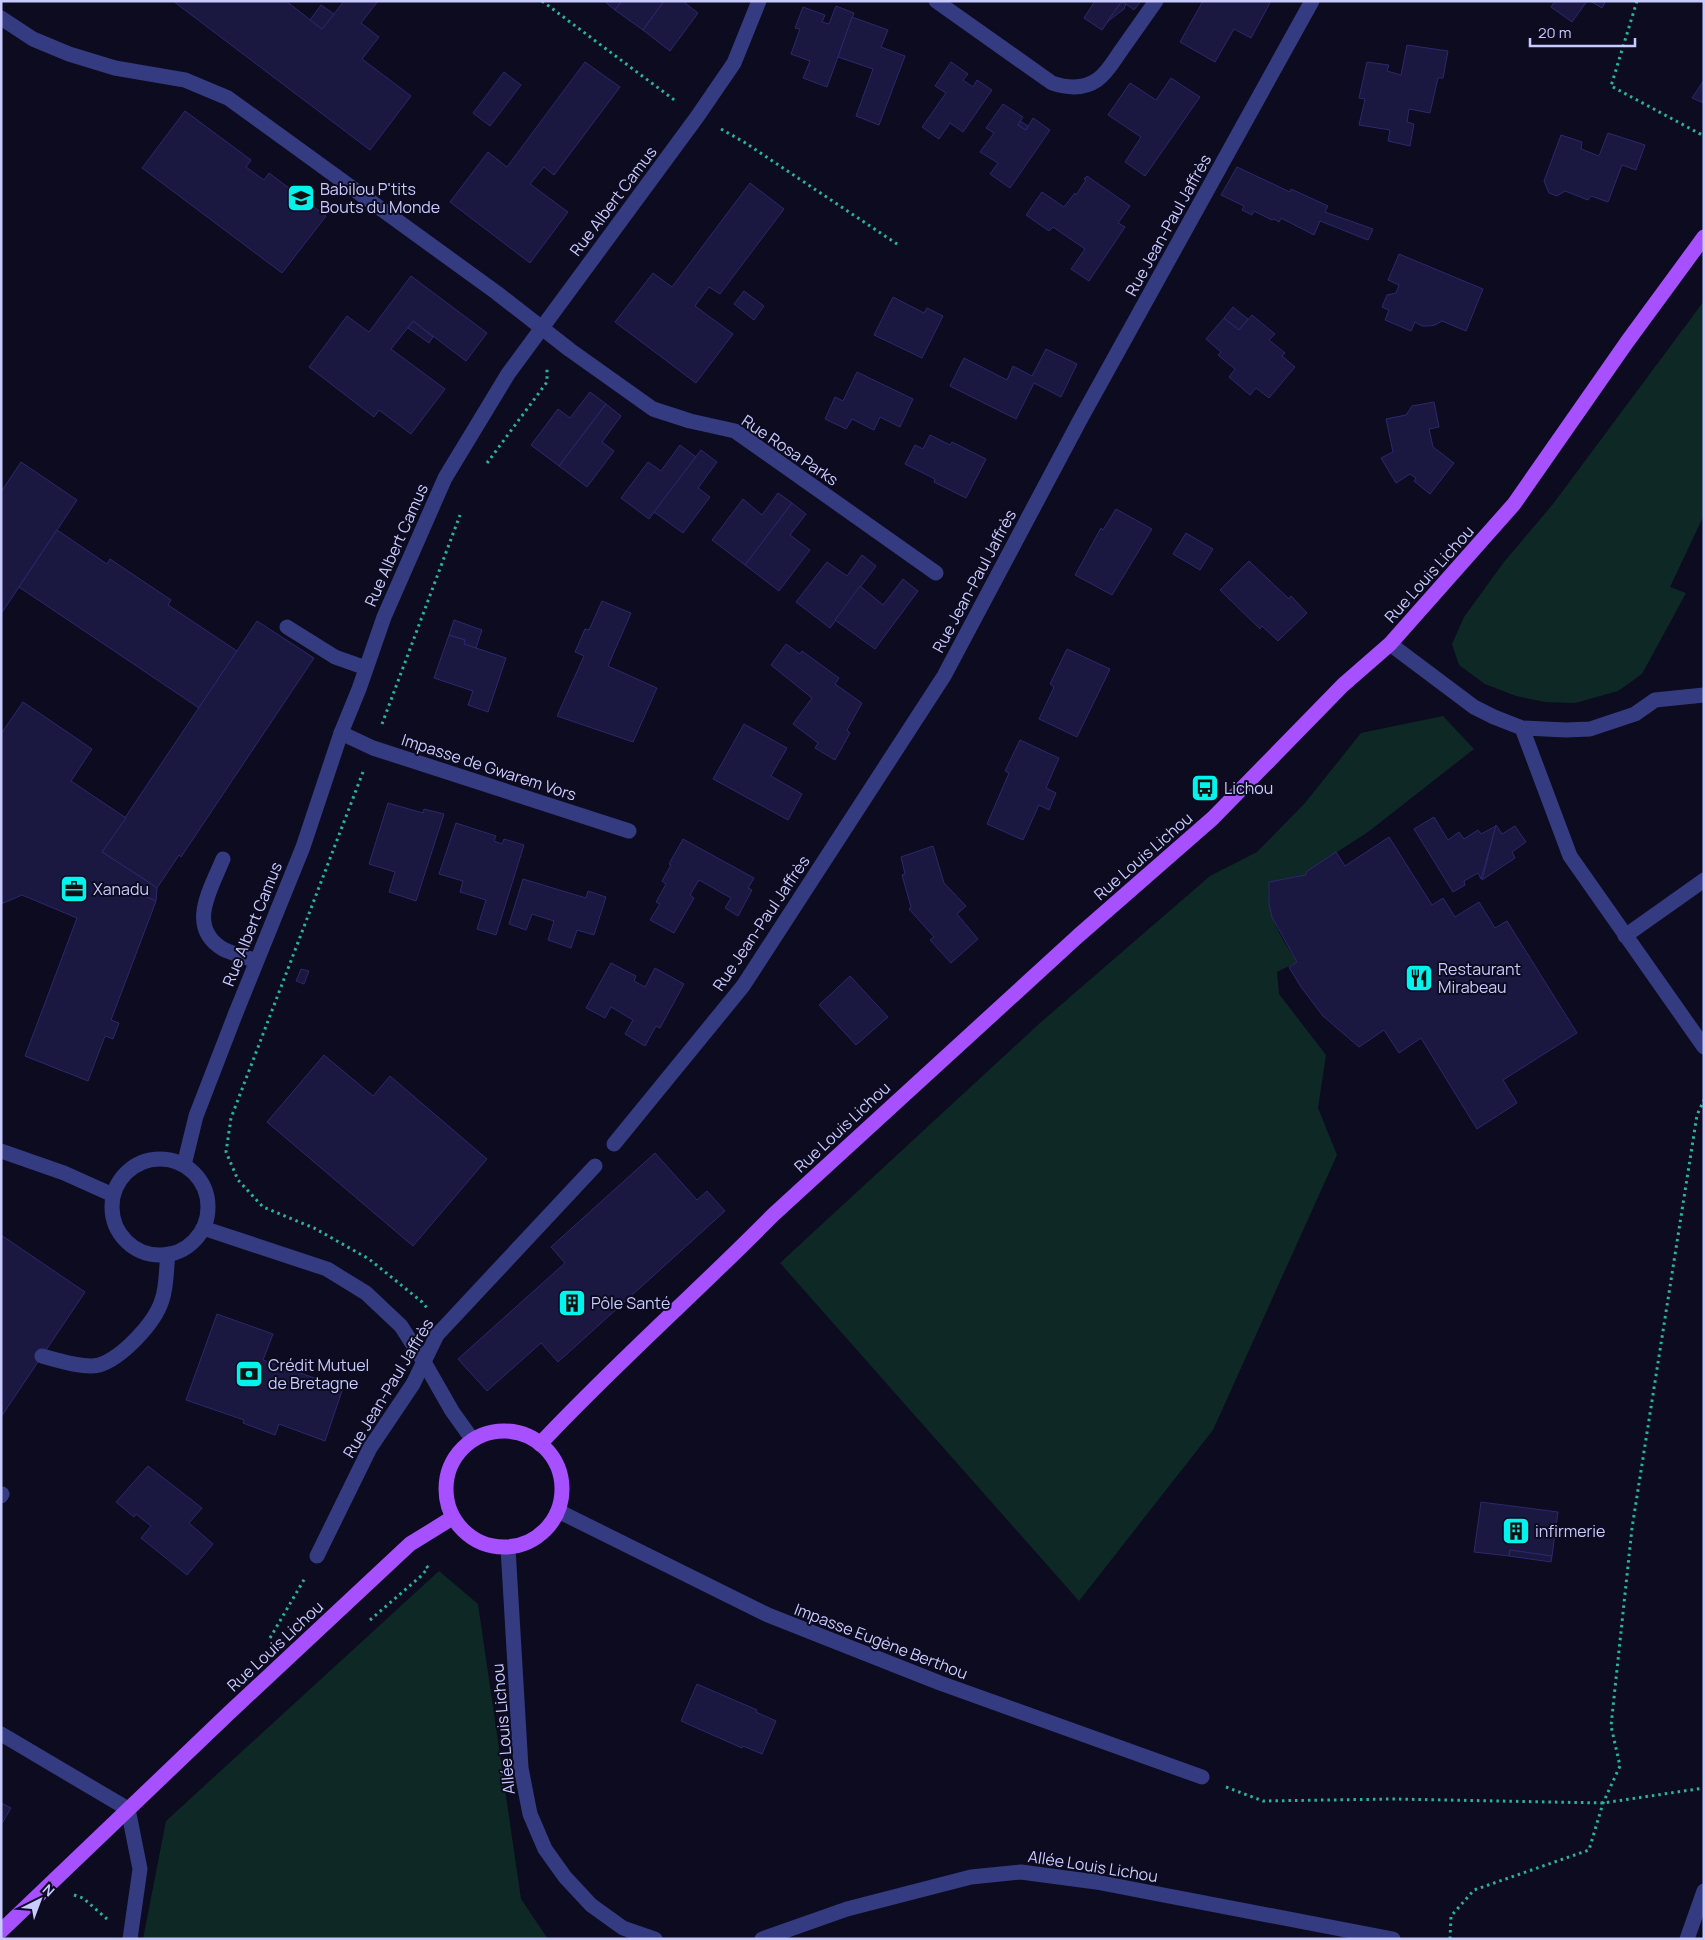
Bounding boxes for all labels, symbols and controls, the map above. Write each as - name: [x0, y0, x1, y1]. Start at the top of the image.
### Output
- scale bar: [1530, 15, 1635, 47]
- text: 20 m: [1538, 22, 1571, 43]
- street label: Rue Albert Camus: [564, 142, 662, 260]
- street label: Rue Jean-Paul Jaffrès: [1120, 150, 1216, 300]
- place label: Babilou P'tits Bouts du Monde: [320, 178, 440, 218]
- school or university icon: Babilou P'tits Bouts du Monde: [286, 183, 316, 213]
- street label: Rue Rosa Parks: [737, 410, 843, 490]
- street label: Rue Albert Camus: [359, 480, 433, 610]
- street label: Rue Jean-Paul Jaffrès: [927, 506, 1021, 656]
- street label: Rue Louis Lichou: [1379, 521, 1479, 627]
- street label: Impasse de Gwarem Vors: [399, 728, 579, 806]
- bus stop icon: Lichou: [1190, 773, 1220, 803]
- place label: Lichou: [1224, 777, 1273, 799]
- street label: Rue Louis Lichou: [1089, 807, 1197, 905]
- street label: Rue Jean-Paul Jaffrès: [707, 851, 815, 995]
- street label: Rue Albert Camus: [217, 859, 287, 989]
- office icon: Xanadu: [59, 874, 89, 904]
- place label: Xanadu: [93, 878, 149, 900]
- place label: Restaurant Mirabeau: [1438, 958, 1521, 998]
- restaurant icon: Restaurant Mirabeau: [1404, 963, 1434, 993]
- street label: Rue Louis Lichou: [789, 1077, 895, 1177]
- building icon: Pôle Santé: [557, 1288, 587, 1318]
- place label: Pôle Santé: [591, 1292, 670, 1314]
- street label: Rue Jean-Paul Jaffrès: [338, 1314, 438, 1462]
- place label: Crédit Mutuel de Bretagne: [268, 1354, 369, 1394]
- bank icon: Crédit Mutuel de Bretagne: [234, 1359, 264, 1389]
- building icon: infirmerie: [1501, 1516, 1531, 1546]
- place label: infirmerie: [1535, 1520, 1605, 1542]
- street label: Rue Louis Lichou: [222, 1596, 328, 1696]
- street label: Impasse Eugène Berthou: [791, 1598, 971, 1684]
- street label: Allée Louis Lichou: [486, 1663, 520, 1795]
- street label: Allée Louis Lichou: [1026, 1845, 1160, 1887]
- north arrow: [15, 1875, 65, 1925]
- text: N: [39, 1880, 59, 1900]

